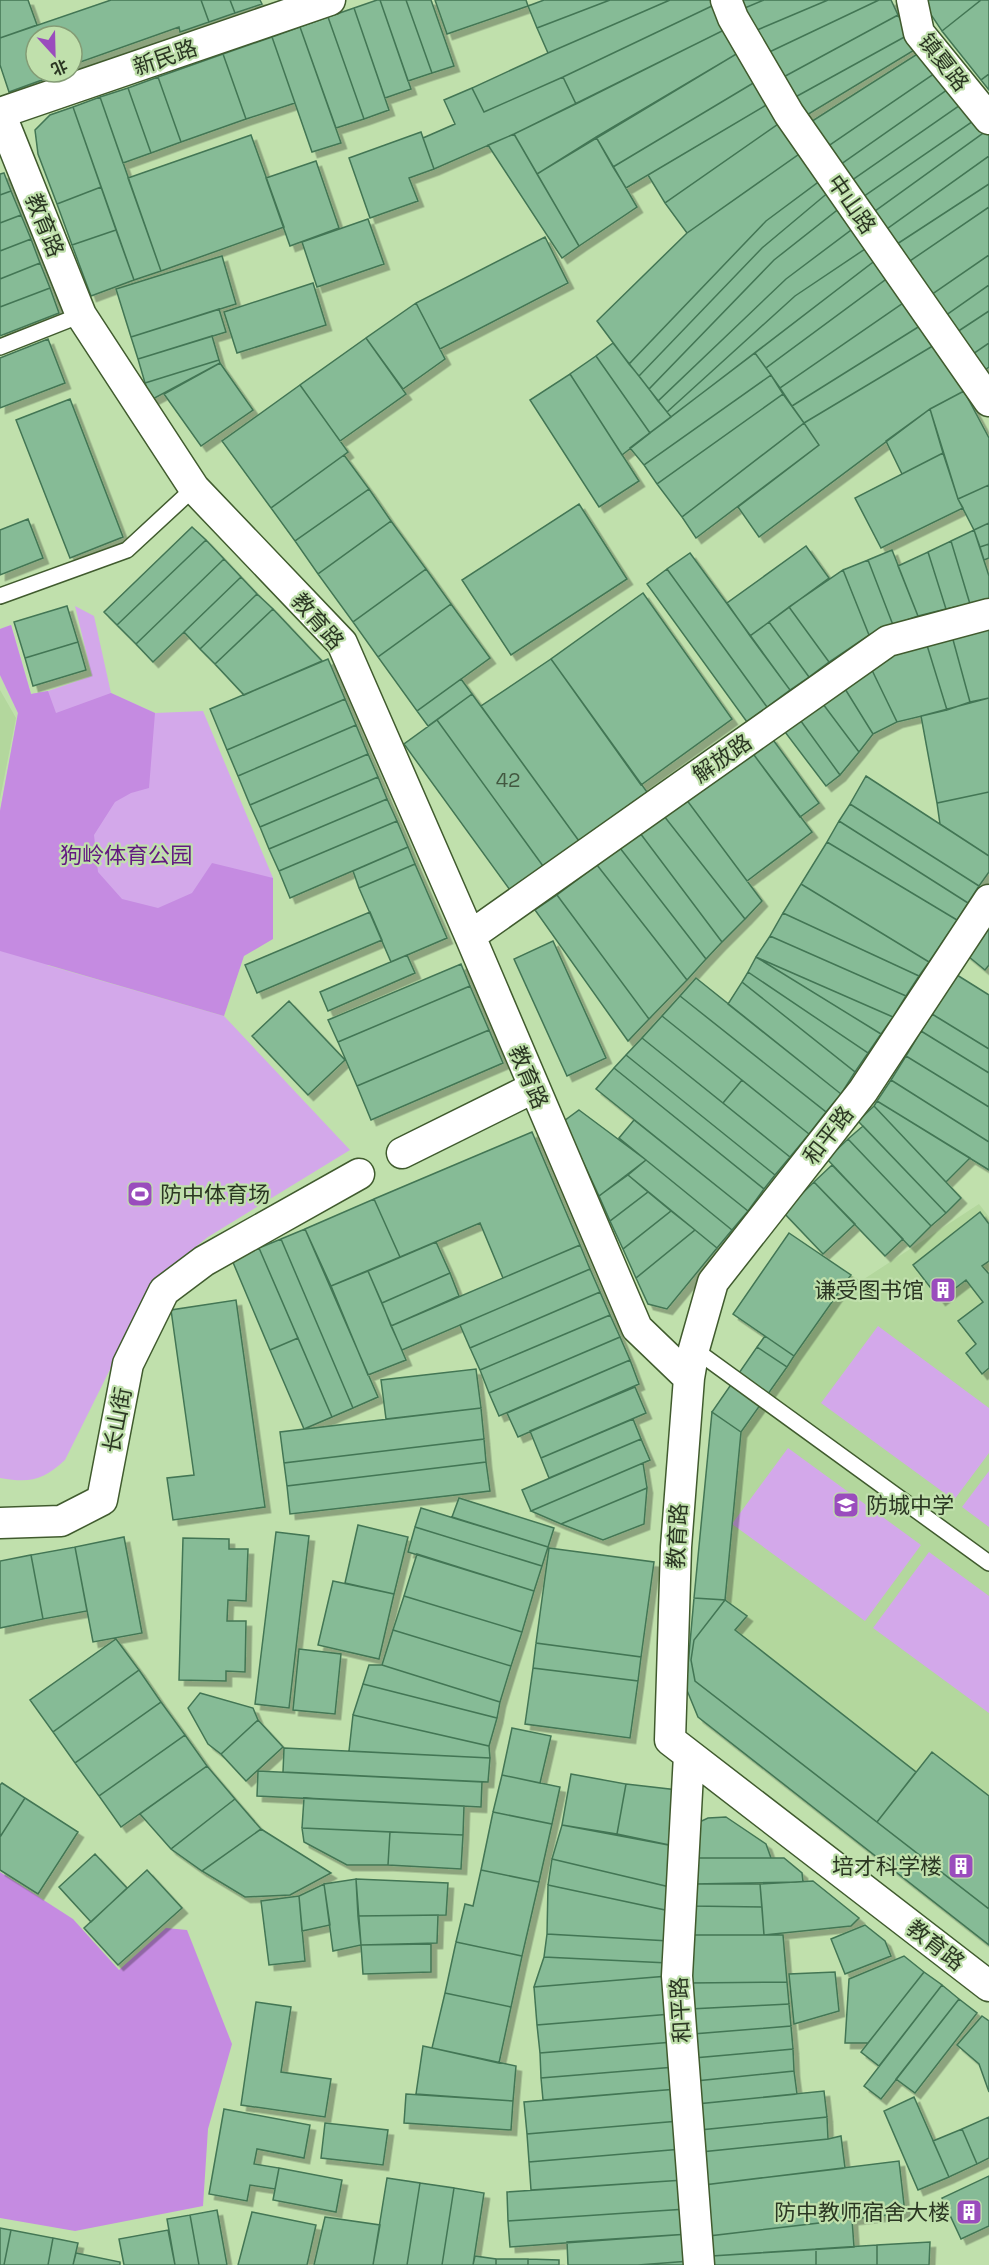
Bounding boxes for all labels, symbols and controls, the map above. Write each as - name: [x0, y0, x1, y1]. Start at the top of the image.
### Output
- north arrow: [24, 24, 84, 84]
- street label: 镇夏路: [913, 27, 975, 97]
- street label: 新民路: [129, 33, 201, 81]
- text: 北: [48, 55, 71, 80]
- street label: 中山路: [822, 169, 882, 239]
- street label: 教育路: [20, 189, 70, 261]
- street label: 教育路: [286, 587, 350, 655]
- street label: 解放路: [687, 728, 757, 788]
- house number: 42: [496, 767, 520, 793]
- park label: 狗岭体育公园: [60, 841, 192, 869]
- street label: 教育路: [503, 1041, 555, 1113]
- street label: 和平路: [797, 1100, 859, 1170]
- sports icon: 防中体育场: [125, 1179, 155, 1209]
- place label: 防中体育场: [160, 1180, 270, 1208]
- building icon: 谦受图书馆: [928, 1275, 958, 1305]
- place label: 谦受图书馆: [814, 1276, 924, 1304]
- street label: 长山街: [97, 1385, 137, 1455]
- school or university icon: 防城中学: [831, 1490, 861, 1520]
- place label: 防城中学: [866, 1491, 954, 1519]
- street label: 教育路: [661, 1502, 693, 1570]
- building icon: 培才科学楼: [946, 1851, 976, 1881]
- place label: 培才科学楼: [832, 1852, 942, 1880]
- street label: 教育路: [901, 1914, 971, 1976]
- street label: 和平路: [664, 1976, 696, 2044]
- building icon: 防中教师宿舍大楼: [954, 2197, 984, 2227]
- place label: 防中教师宿舍大楼: [774, 2198, 950, 2226]

